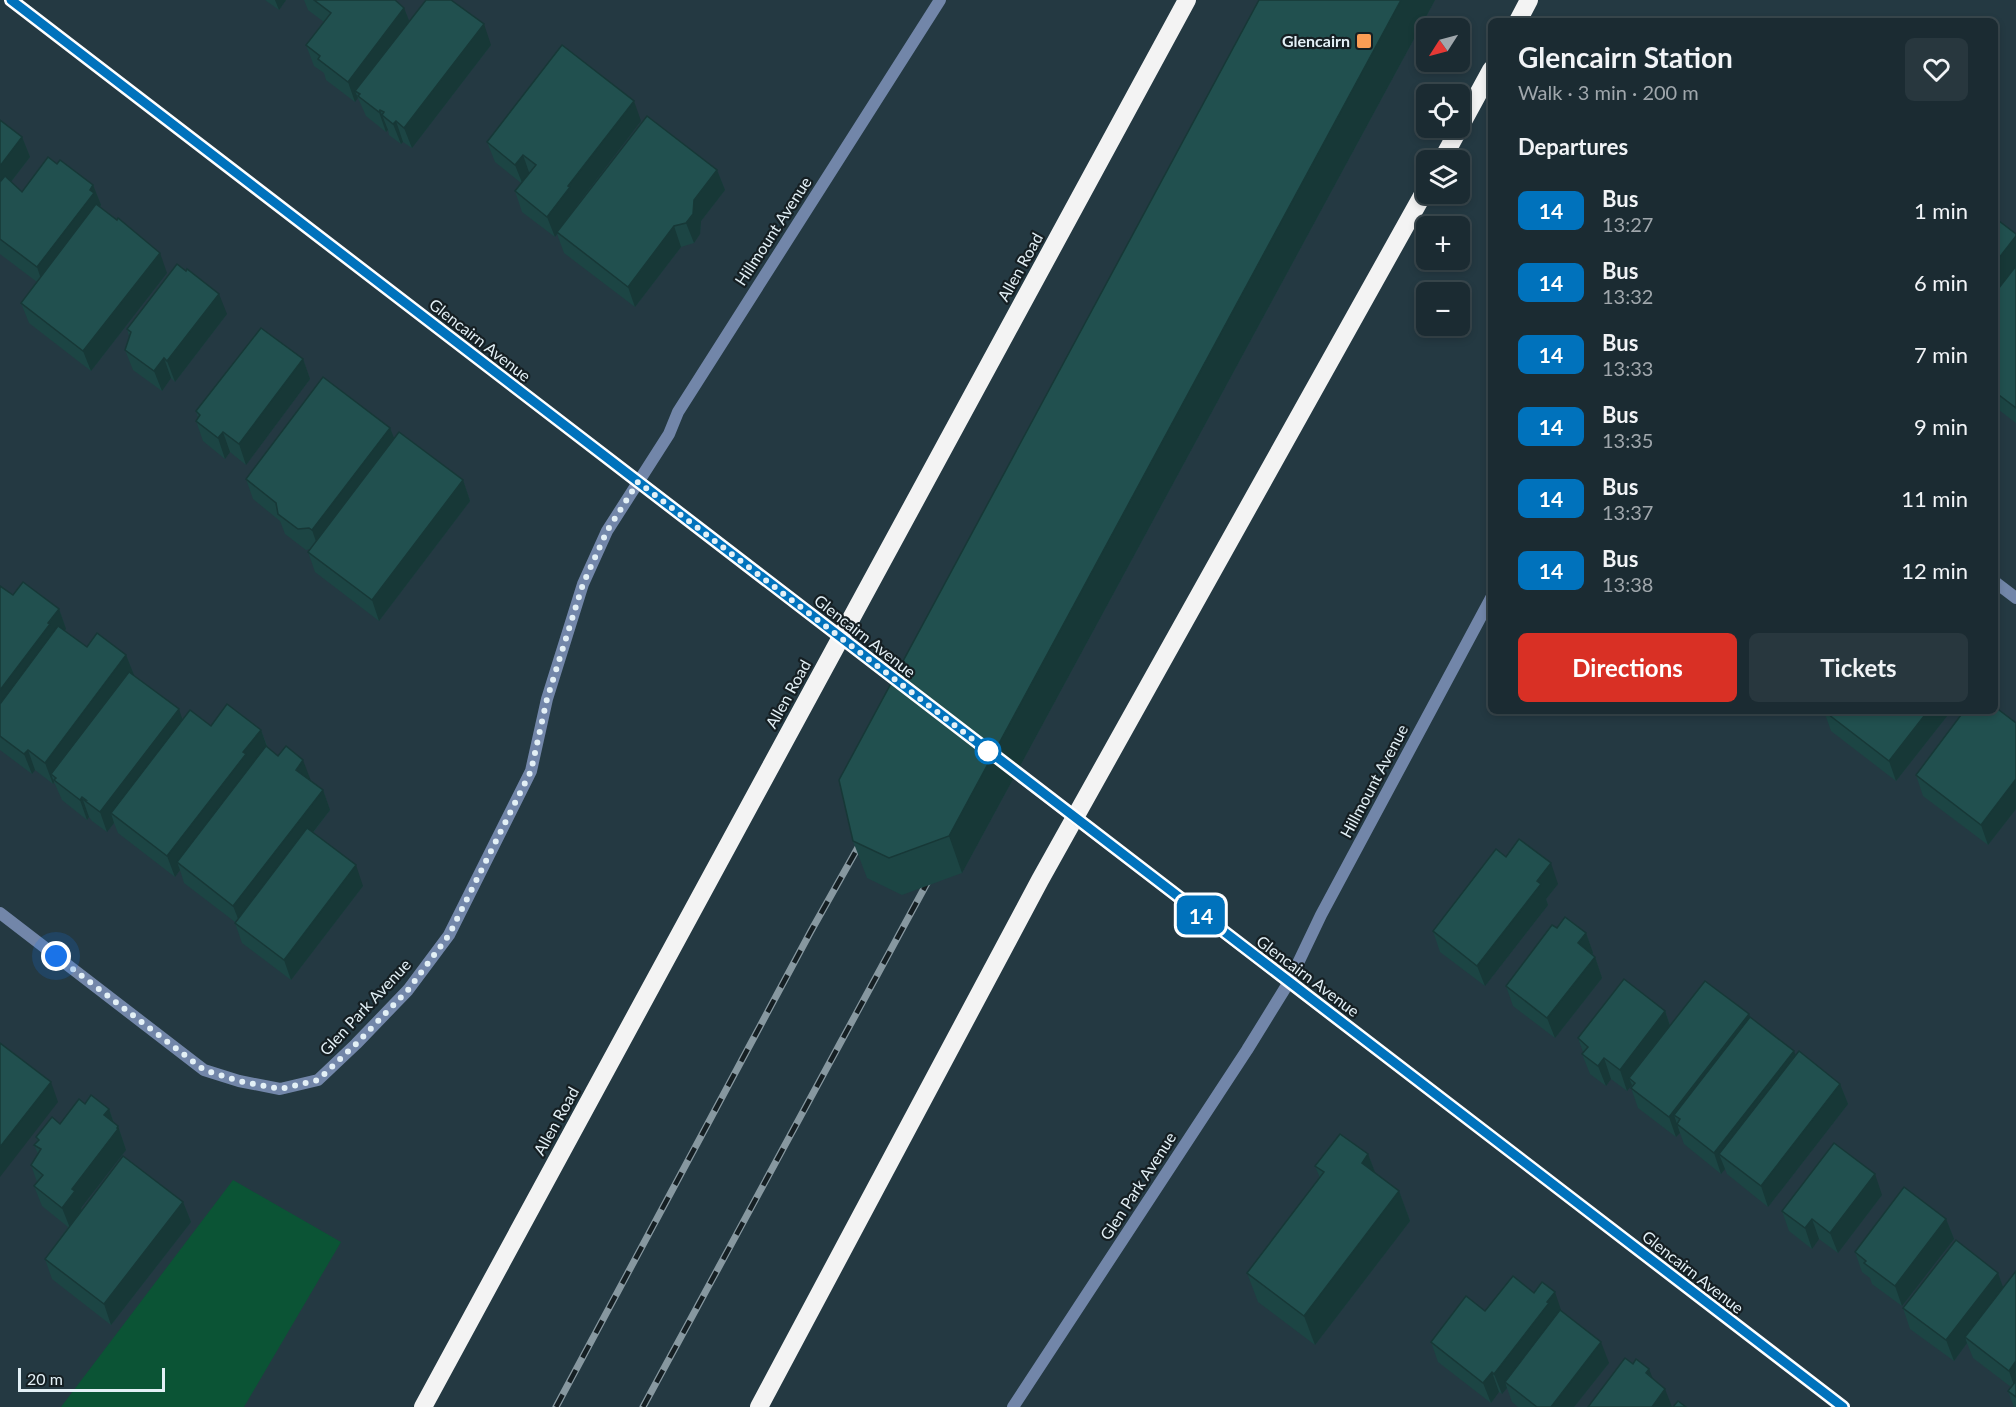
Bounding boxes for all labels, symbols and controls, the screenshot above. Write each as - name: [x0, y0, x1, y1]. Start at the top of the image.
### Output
- north arrow: [1416, 18, 1470, 72]
- map controls: [1416, 18, 1470, 336]
- place label: Glencairn: [1282, 31, 1350, 50]
- marker: Glencairn: [1355, 32, 1373, 50]
- button: heart: [1905, 38, 1968, 101]
- text: Glencairn Station: [1518, 40, 1733, 74]
- text: Walk · 3 min · 200 m: [1518, 80, 1699, 104]
- button: locate: [1416, 84, 1470, 138]
- text: Departures: [1518, 133, 1628, 160]
- button: layers: [1416, 150, 1470, 204]
- street label: Hillmount Avenue: [730, 173, 815, 289]
- text: Bus: [1602, 185, 1638, 212]
- text: 1 min: [1914, 197, 1968, 224]
- text: 14: [1539, 198, 1563, 223]
- text: 13:27: [1602, 212, 1653, 236]
- button: +: [1416, 216, 1470, 270]
- street label: Allen Road: [993, 229, 1046, 304]
- text: Bus: [1602, 257, 1638, 284]
- text: 6 min: [1914, 269, 1968, 296]
- text: 14: [1539, 270, 1563, 295]
- button: −: [1416, 282, 1470, 336]
- text: 13:32: [1602, 284, 1653, 308]
- street label: Glencairn Avenue: [426, 294, 535, 385]
- text: Bus: [1602, 329, 1638, 356]
- text: 7 min: [1914, 341, 1968, 368]
- text: 14: [1539, 342, 1563, 367]
- text: 13:33: [1602, 356, 1653, 380]
- text: Bus: [1602, 401, 1638, 428]
- text: 9 min: [1914, 413, 1968, 440]
- text: 14: [1539, 414, 1563, 439]
- text: 13:35: [1602, 428, 1653, 452]
- text: Bus: [1602, 473, 1638, 500]
- text: 11 min: [1901, 485, 1968, 512]
- text: 14: [1539, 486, 1563, 511]
- text: 13:37: [1602, 500, 1653, 524]
- text: Bus: [1602, 545, 1638, 572]
- text: 12 min: [1901, 557, 1968, 584]
- text: 14: [1539, 558, 1563, 583]
- text: 13:38: [1602, 572, 1653, 596]
- street label: Glencairn Avenue: [811, 590, 920, 681]
- button: Directions: [1518, 633, 1737, 702]
- button: Tickets: [1749, 633, 1968, 702]
- street label: Allen Road: [761, 656, 814, 731]
- street label: Hillmount Avenue: [1336, 721, 1411, 841]
- unlabelled marker: [975, 738, 1001, 764]
- line badge: 14: [1174, 896, 1228, 934]
- text: 14: [1189, 903, 1213, 928]
- street label: Glencairn Avenue: [1253, 931, 1363, 1020]
- your location: [41, 941, 71, 971]
- street label: Glen Park Avenue: [315, 955, 414, 1059]
- street label: Allen Road: [529, 1083, 582, 1158]
- street label: Glen Park Avenue: [1096, 1128, 1179, 1243]
- street label: Glencairn Avenue: [1639, 1226, 1748, 1317]
- scale bar: [18, 1365, 165, 1392]
- text: 20 m: [27, 1369, 63, 1388]

